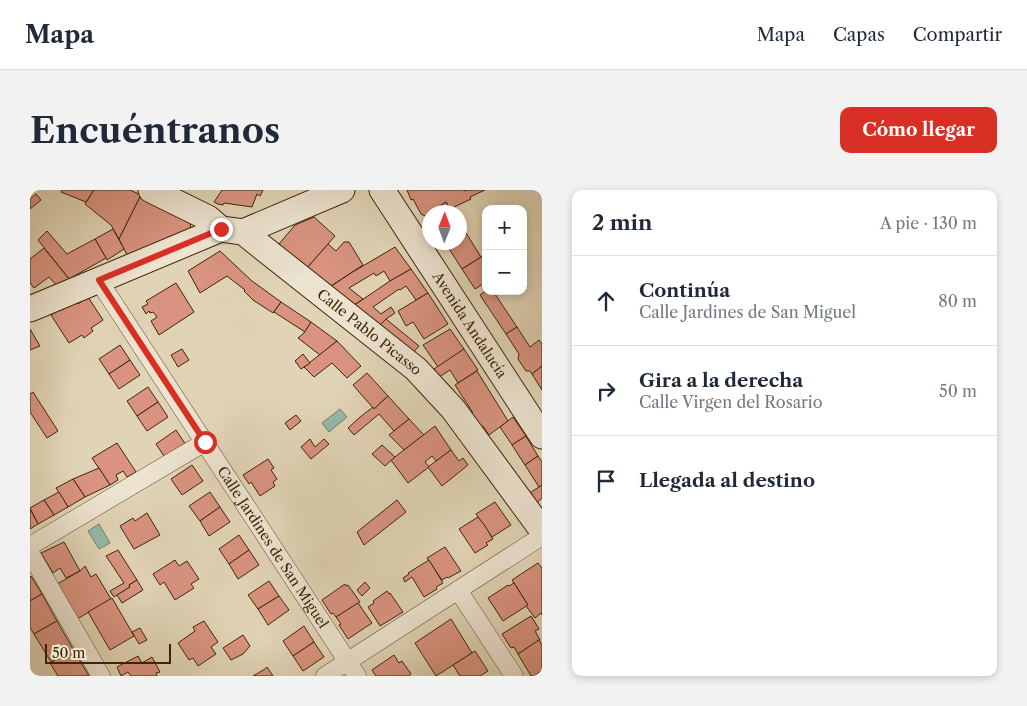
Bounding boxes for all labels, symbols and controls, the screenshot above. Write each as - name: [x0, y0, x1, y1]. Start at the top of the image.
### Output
- text: Mapa: [25, 20, 94, 49]
- text: Mapa: [757, 24, 805, 46]
- text: Capas: [833, 24, 885, 46]
- text: Compartir: [913, 24, 1002, 46]
- button: Cómo llegar: [840, 107, 997, 153]
- text: Encuéntranos: [30, 109, 280, 152]
- north arrow: [422, 205, 467, 250]
- map controls: [482, 205, 527, 295]
- button: +: [482, 205, 527, 250]
- text: 2 min: [592, 210, 652, 235]
- text: A pie · 130 m: [880, 213, 977, 233]
- route end: [210, 218, 233, 241]
- button: −: [482, 250, 527, 295]
- street label: Avenida Andalucía: [428, 268, 511, 382]
- text: Continúa: [639, 279, 730, 302]
- street label: Calle Pablo Picasso: [313, 285, 426, 379]
- icon: ahead: [592, 287, 620, 315]
- text: 80 m: [938, 291, 977, 311]
- text: Calle Jardines de San Miguel: [639, 302, 856, 322]
- text: Gira a la derecha: [639, 369, 803, 392]
- icon: right: [592, 377, 620, 405]
- text: 50 m: [939, 381, 977, 401]
- text: Calle Virgen del Rosario: [639, 392, 823, 412]
- route start: [194, 431, 217, 454]
- street label: Calle Jardines de San Miguel: [213, 463, 332, 632]
- icon: arrive: [592, 467, 620, 495]
- text: Llegada al destino: [639, 469, 815, 492]
- scale bar: [45, 641, 171, 664]
- text: 50 m: [52, 644, 85, 662]

